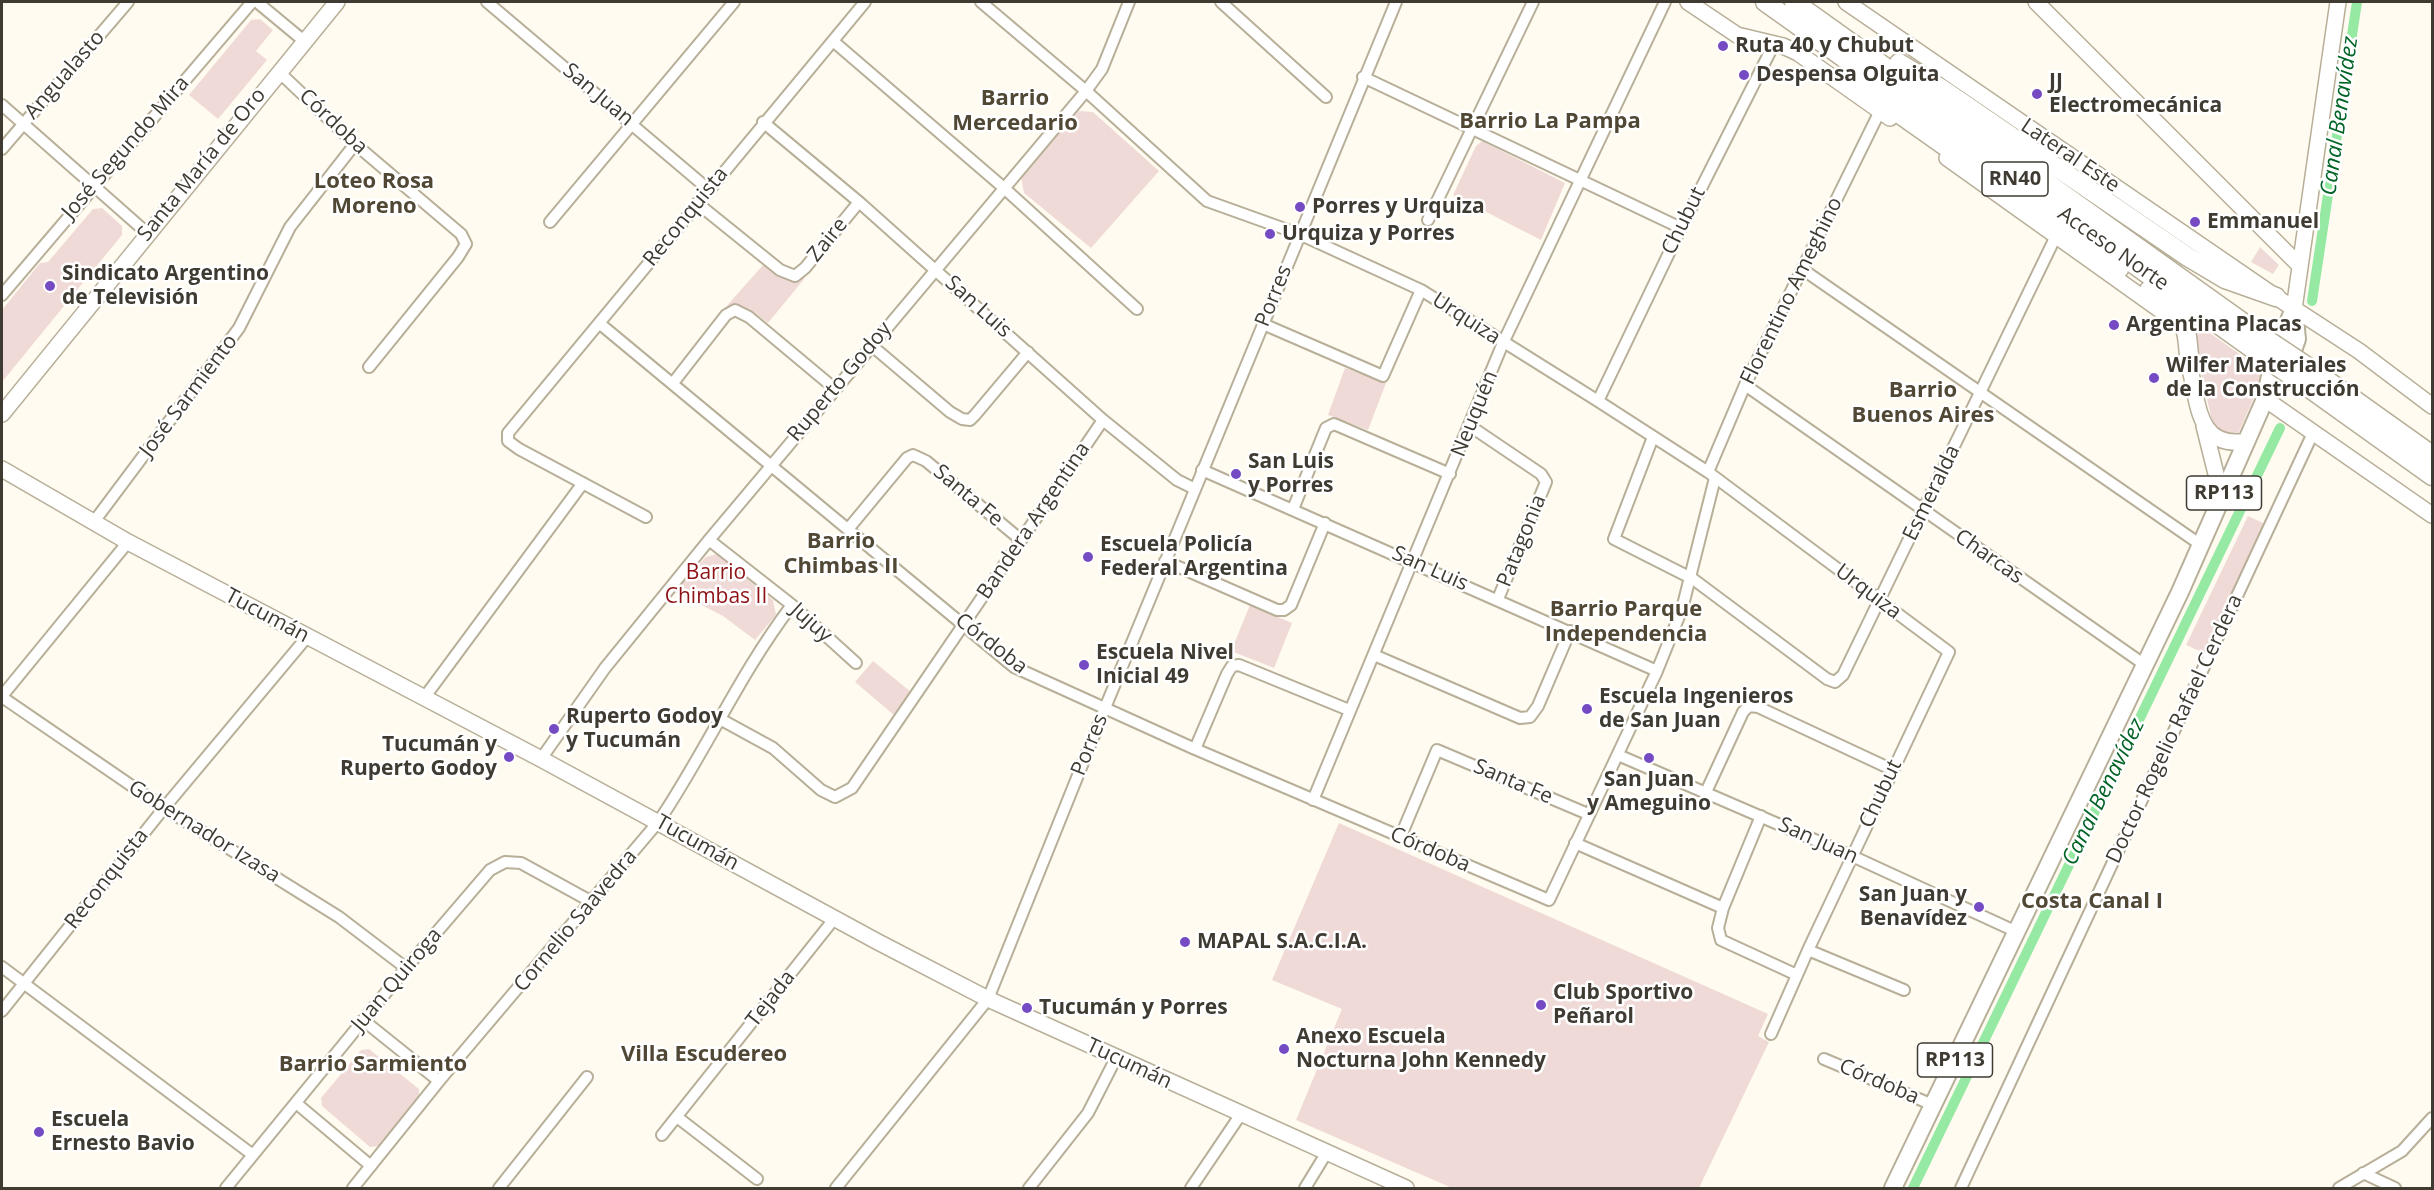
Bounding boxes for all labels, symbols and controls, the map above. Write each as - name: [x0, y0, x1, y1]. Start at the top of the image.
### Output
- street label: Angualasto: [20, 26, 110, 124]
- place label: Ruta 40 y Chubut: [1735, 33, 1914, 59]
- water label: Canal Benavídez: [2316, 35, 2364, 197]
- marker: Ruta 40 y Chubut: [1716, 39, 1730, 53]
- street label: San Juan: [558, 58, 638, 132]
- place label: Despensa Olguita: [1756, 62, 1939, 88]
- marker: Despensa Olguita: [1737, 68, 1751, 82]
- place label: JJ Electromecánica: [2049, 69, 2222, 119]
- street label: José Segundo Mira: [57, 71, 195, 225]
- street label: Santa María de Oro: [132, 83, 272, 247]
- street label: Córdoba: [294, 84, 372, 160]
- district label: Barrio Mercedario: [952, 86, 1078, 138]
- marker: JJ Electromecánica: [2030, 87, 2044, 101]
- district label: Barrio La Pampa: [1459, 109, 1641, 135]
- street label: Lateral Este: [2016, 114, 2124, 198]
- street label: Reconquista: [638, 162, 734, 272]
- road number: RN40: [1982, 162, 2048, 196]
- district label: Loteo Rosa Moreno: [314, 169, 434, 220]
- street label: Chubut: [1657, 183, 1711, 259]
- street label: Florentino Ameghino: [1736, 193, 1848, 389]
- place label: Porres y Urquiza: [1312, 194, 1485, 220]
- marker: Porres y Urquiza: [1293, 200, 1307, 214]
- street label: Acceso Norte: [2053, 202, 2173, 296]
- place label: Emmanuel: [2207, 209, 2319, 235]
- street label: Zaire: [803, 213, 853, 267]
- marker: Emmanuel: [2188, 215, 2202, 229]
- place label: Urquiza y Porres: [1282, 221, 1455, 247]
- marker: Urquiza y Porres: [1263, 227, 1277, 241]
- place label: Sindicato Argentino de Televisión: [62, 261, 269, 311]
- street label: Porres: [1250, 262, 1298, 330]
- street label: San Luis: [940, 271, 1016, 343]
- marker: Sindicato Argentino de Televisión: [43, 279, 57, 293]
- street label: Urquiza: [1427, 288, 1505, 350]
- place label: Argentina Placas: [2126, 312, 2302, 338]
- street label: Ruperto Godoy: [783, 317, 897, 447]
- marker: Argentina Placas: [2107, 318, 2121, 332]
- street label: José Sarmiento: [135, 330, 243, 462]
- place label: Wilfer Materiales de la Construcción: [2166, 353, 2360, 403]
- street label: Neuquén: [1446, 367, 1504, 461]
- marker: Wilfer Materiales de la Construcción: [2147, 371, 2161, 385]
- district label: Barrio Buenos Aires: [1852, 378, 1994, 430]
- street label: Bandera Argentina: [972, 438, 1096, 604]
- street label: Esmeralda: [1898, 441, 1966, 545]
- place label: San Luis y Porres: [1248, 449, 1334, 499]
- street label: Santa Fe: [928, 460, 1008, 532]
- marker: San Luis y Porres: [1229, 467, 1243, 481]
- road number: RP113: [2186, 476, 2262, 510]
- street label: Patagonia: [1492, 491, 1552, 591]
- street label: Charcas: [1950, 524, 2028, 590]
- district label: Barrio Chimbas II: [783, 529, 899, 580]
- place label: Escuela Policía Federal Argentina: [1100, 532, 1288, 582]
- street label: San Luis: [1388, 541, 1472, 597]
- marker: Escuela Policía Federal Argentina: [1081, 550, 1095, 564]
- street label: Urquiza: [1830, 559, 1906, 625]
- park label: Barrio Chimbas II: [665, 560, 767, 610]
- street label: Tucumán: [221, 583, 313, 649]
- street label: Doctor Rogelio Rafael Cerdera: [2101, 590, 2249, 868]
- district label: Barrio Parque Independencia: [1545, 597, 1707, 648]
- street label: Jujuy: [785, 598, 837, 648]
- street label: Córdoba: [950, 608, 1032, 680]
- place label: Escuela Nivel Inicial 49: [1096, 640, 1234, 690]
- marker: Escuela Nivel Inicial 49: [1077, 658, 1091, 672]
- place label: Escuela Ingenieros de San Juan: [1599, 684, 1793, 734]
- marker: Escuela Ingenieros de San Juan: [1580, 702, 1594, 716]
- place label: Ruperto Godoy y Tucumán: [566, 704, 723, 754]
- street label: Porres: [1066, 711, 1114, 779]
- water label: Canal Benavídez: [2057, 714, 2151, 870]
- marker: Ruperto Godoy y Tucumán: [547, 722, 561, 736]
- place label: Tucumán y Ruperto Godoy: [340, 732, 497, 782]
- marker: Tucumán y Ruperto Godoy: [502, 750, 516, 764]
- marker: San Juan y Ameguino: [1642, 751, 1656, 765]
- street label: Santa Fe: [1470, 754, 1556, 810]
- street label: Chubut: [1854, 756, 1908, 832]
- place label: San Juan y Ameguino: [1587, 767, 1711, 817]
- street label: Gobernador Izasa: [123, 775, 285, 889]
- street label: Tucumán: [651, 810, 743, 876]
- street label: San Juan: [1774, 812, 1862, 870]
- street label: Córdoba: [1386, 822, 1474, 878]
- street label: Reconquista: [60, 824, 154, 934]
- street label: Cornelio Saavedra: [509, 845, 643, 997]
- place label: San Juan y Benavídez: [1859, 882, 1967, 932]
- district label: Costa Canal I: [2021, 889, 2163, 915]
- marker: San Juan y Benavídez: [1972, 900, 1986, 914]
- street label: Juan Quiroga: [346, 923, 448, 1037]
- place label: MAPAL S.A.C.I.A.: [1197, 929, 1367, 955]
- marker: MAPAL S.A.C.I.A.: [1178, 935, 1192, 949]
- street label: Tejada: [741, 966, 801, 1032]
- place label: Club Sportivo Peñarol: [1553, 980, 1693, 1030]
- place label: Tucumán y Porres: [1039, 995, 1228, 1021]
- marker: Club Sportivo Peñarol: [1534, 998, 1548, 1012]
- marker: Tucumán y Porres: [1020, 1001, 1034, 1015]
- place label: Anexo Escuela Nocturna John Kennedy: [1296, 1024, 1546, 1074]
- street label: Tucumán: [1082, 1033, 1176, 1095]
- district label: Villa Escudereo: [621, 1042, 787, 1068]
- marker: Anexo Escuela Nocturna John Kennedy: [1277, 1042, 1291, 1056]
- road number: RP113: [1918, 1043, 1992, 1077]
- district label: Barrio Sarmiento: [279, 1052, 467, 1078]
- street label: Córdoba: [1835, 1054, 1923, 1110]
- place label: Escuela Ernesto Bavio: [51, 1107, 195, 1157]
- marker: Escuela Ernesto Bavio: [32, 1125, 46, 1139]

